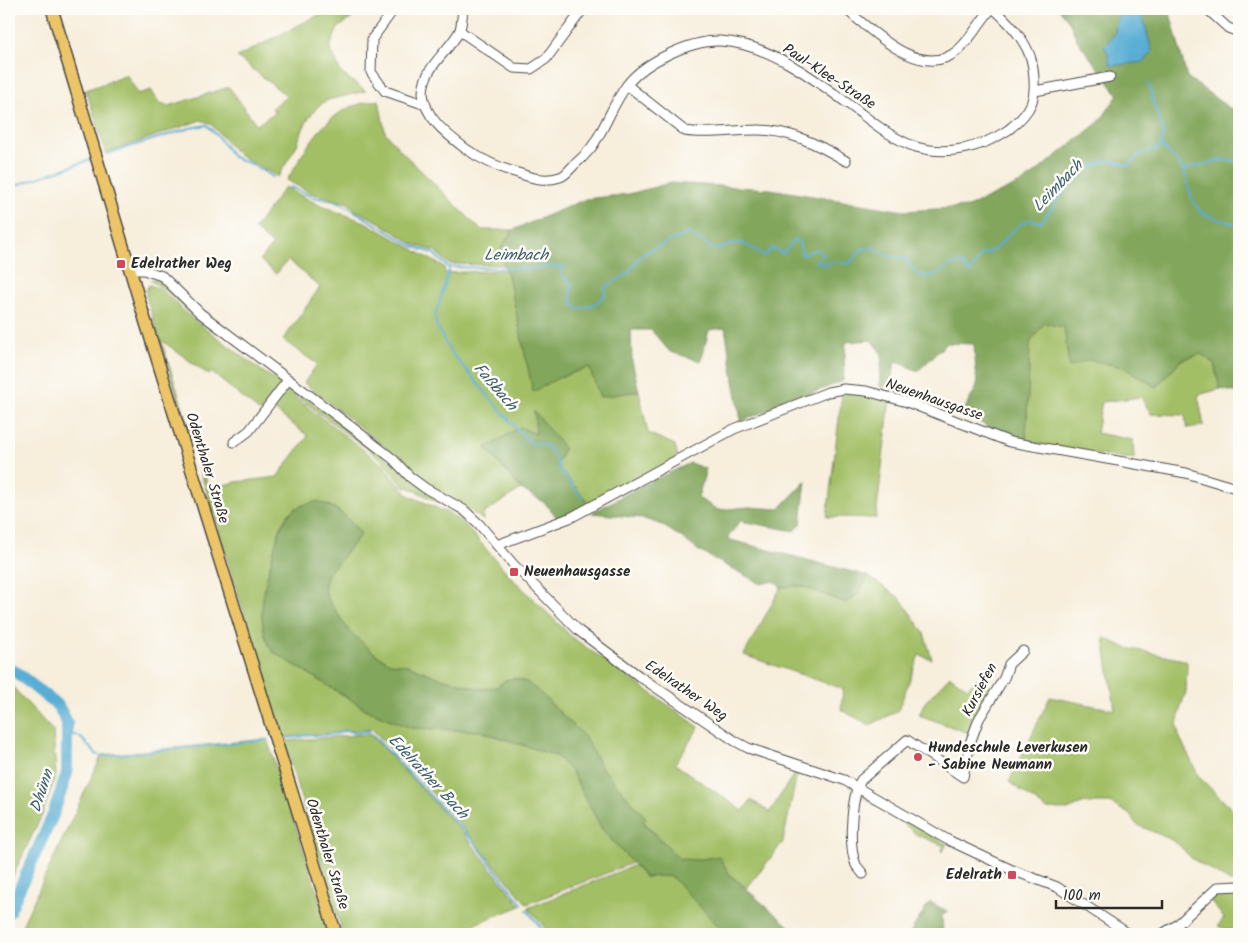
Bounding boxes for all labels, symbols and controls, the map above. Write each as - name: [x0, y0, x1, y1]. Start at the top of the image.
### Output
- street label: Paul-Klee-Straße: [778, 38, 881, 116]
- water label: Leimbach: [1027, 153, 1090, 218]
- water label: Leimbach: [484, 243, 549, 268]
- place label: Edelrather Weg: [131, 252, 232, 276]
- marker: Edelrather Weg: [115, 258, 127, 270]
- water label: Faßbach: [467, 357, 524, 418]
- street label: Neuenhausgasse: [882, 372, 986, 428]
- street label: Odenthaler Straße: [179, 409, 235, 527]
- place label: Neuenhausgasse: [524, 560, 631, 584]
- marker: Neuenhausgasse: [508, 566, 520, 578]
- street label: Edelrather Weg: [640, 654, 732, 728]
- street label: Kursiefen: [956, 659, 1004, 721]
- water label: Edelrather Bach: [382, 729, 475, 826]
- place label: Hundeschule Leverkusen - Sabine Neumann: [928, 736, 1088, 777]
- marker: Hundeschule Leverkusen - Sabine Neumann: [912, 751, 924, 763]
- water label: Dhünn: [23, 765, 61, 816]
- street label: Odenthaler Straße: [299, 795, 355, 913]
- place label: Edelrath: [946, 863, 1002, 887]
- marker: Edelrath: [1006, 869, 1018, 881]
- scale bar: [1056, 878, 1162, 910]
- text: 100 m: [1063, 884, 1101, 908]

